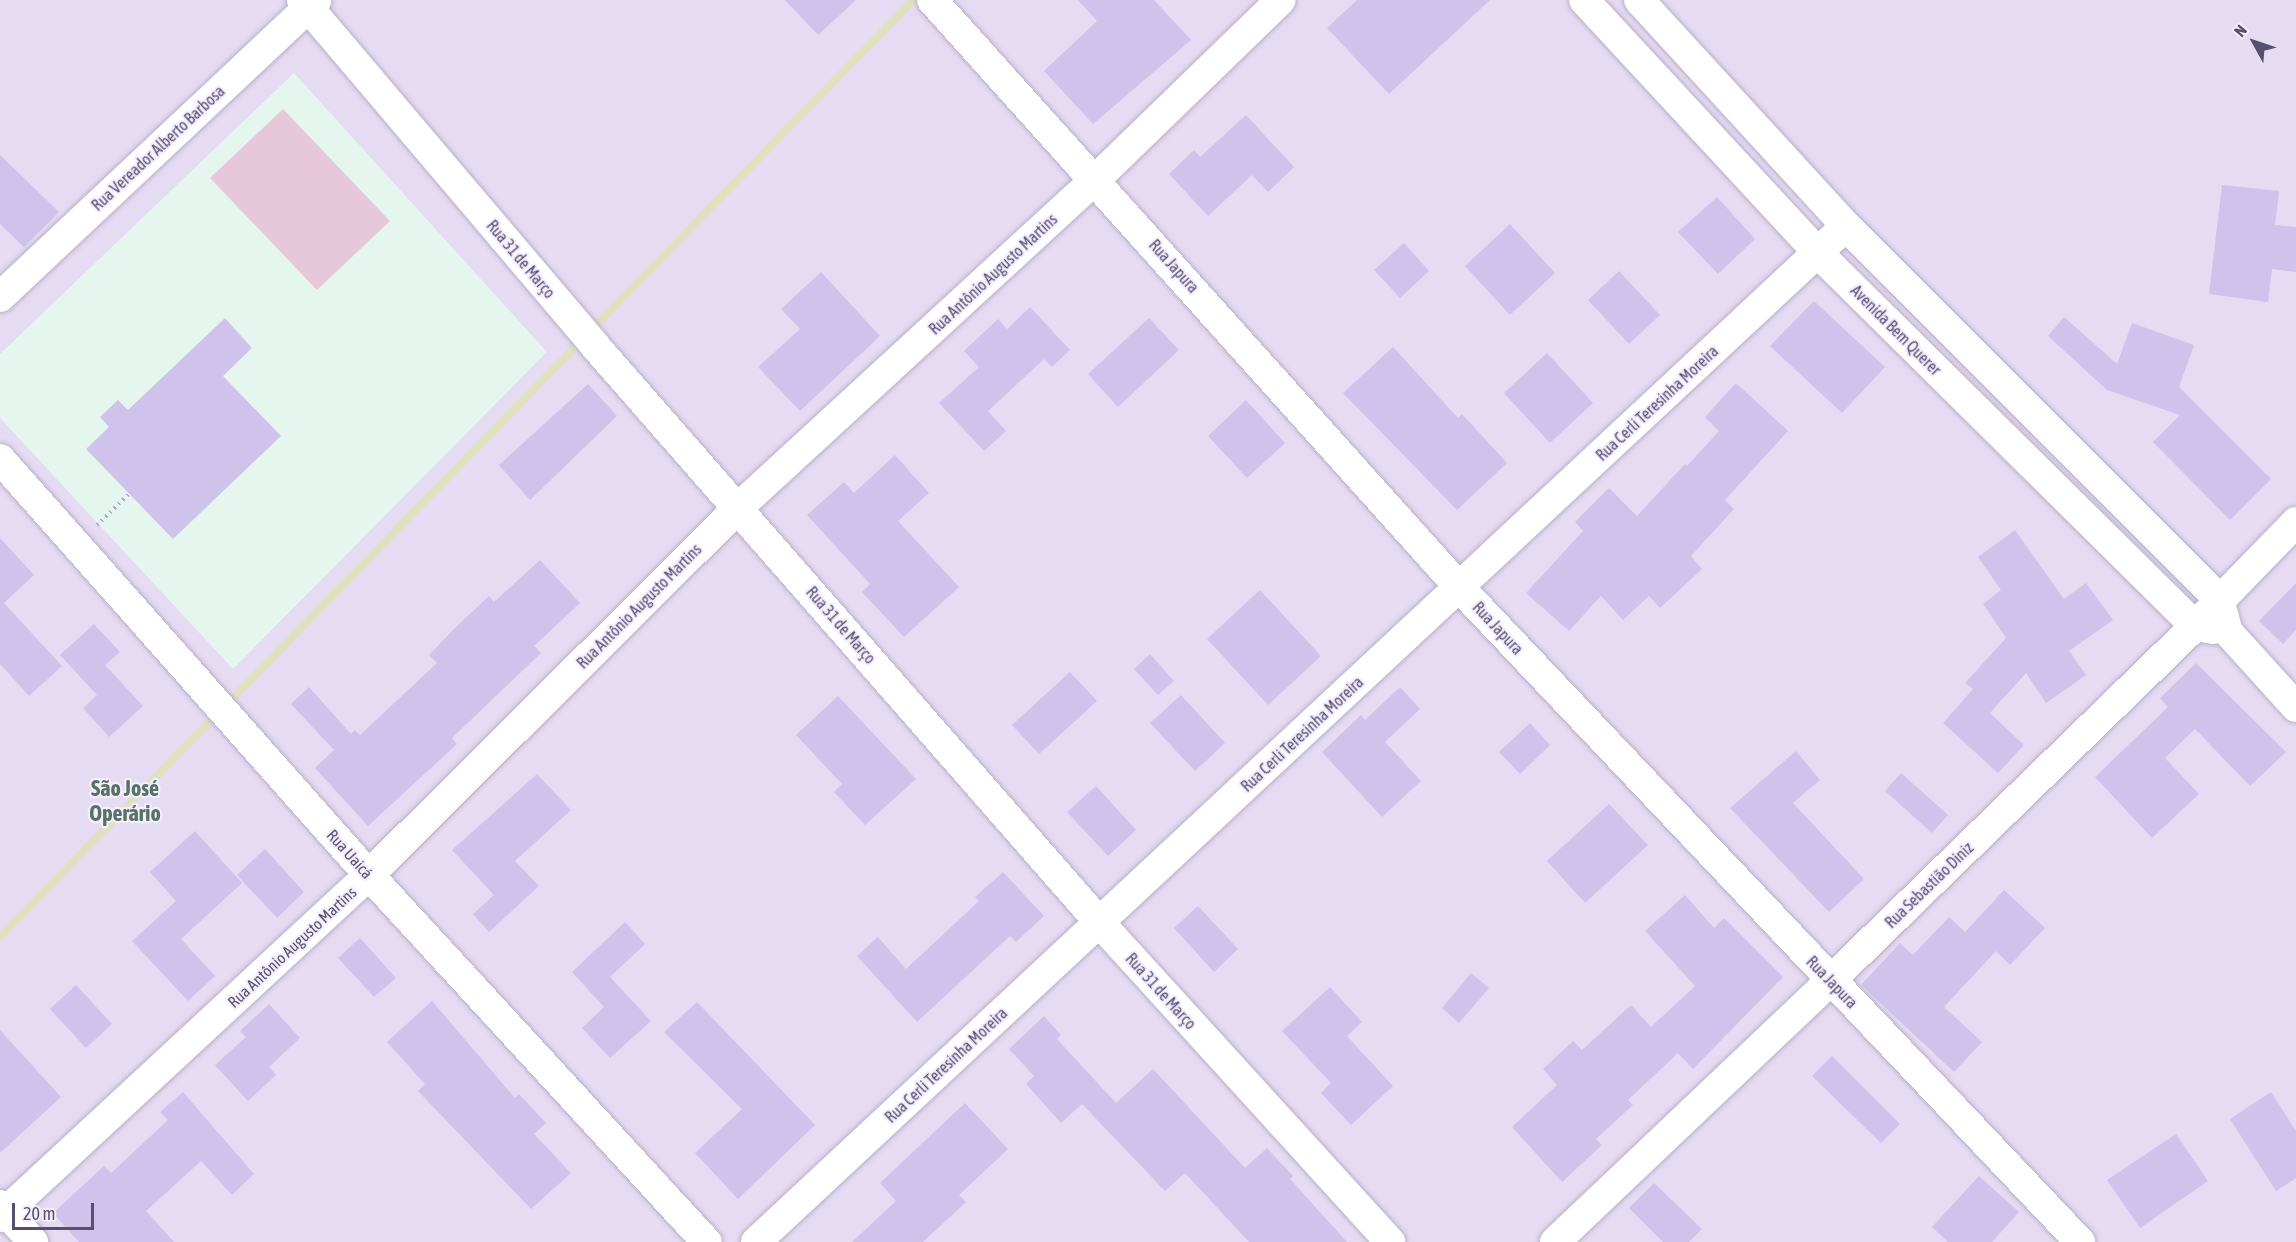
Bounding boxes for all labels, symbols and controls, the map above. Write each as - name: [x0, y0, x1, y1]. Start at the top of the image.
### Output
- north arrow: [2224, 12, 2284, 72]
- text: N: [2230, 21, 2250, 40]
- street label: Rua Vereador Alberto Barbosa: [87, 81, 229, 215]
- street label: Rua Antônio Augusto Martins: [925, 210, 1061, 338]
- street label: Rua 31 de Março: [483, 216, 559, 302]
- street label: Rua Japura: [1145, 235, 1203, 297]
- street label: Avenida Bem Querer: [1847, 281, 1945, 379]
- street label: Rua Cerli Teresinha Moreira: [1592, 341, 1722, 465]
- street label: Rua Antônio Augusto Martins: [573, 540, 705, 672]
- street label: Rua 31 de Março: [802, 582, 880, 668]
- street label: Rua Japura: [1469, 598, 1527, 658]
- street label: Rua Cerli Teresinha Moreira: [1237, 672, 1367, 796]
- district label: São José Operário: [89, 775, 161, 826]
- street label: Rua Uaicá: [323, 826, 377, 882]
- street label: Rua Sebastião Diniz: [1881, 838, 1977, 932]
- street label: Rua Antônio Augusto Martins: [224, 883, 360, 1011]
- street label: Rua 31 de Março: [1122, 949, 1200, 1033]
- street label: Rua Japura: [1802, 952, 1862, 1012]
- street label: Rua Cerli Teresinha Moreira: [881, 1003, 1011, 1127]
- scale bar: [15, 1191, 98, 1229]
- text: 20 m: [23, 1203, 55, 1224]

